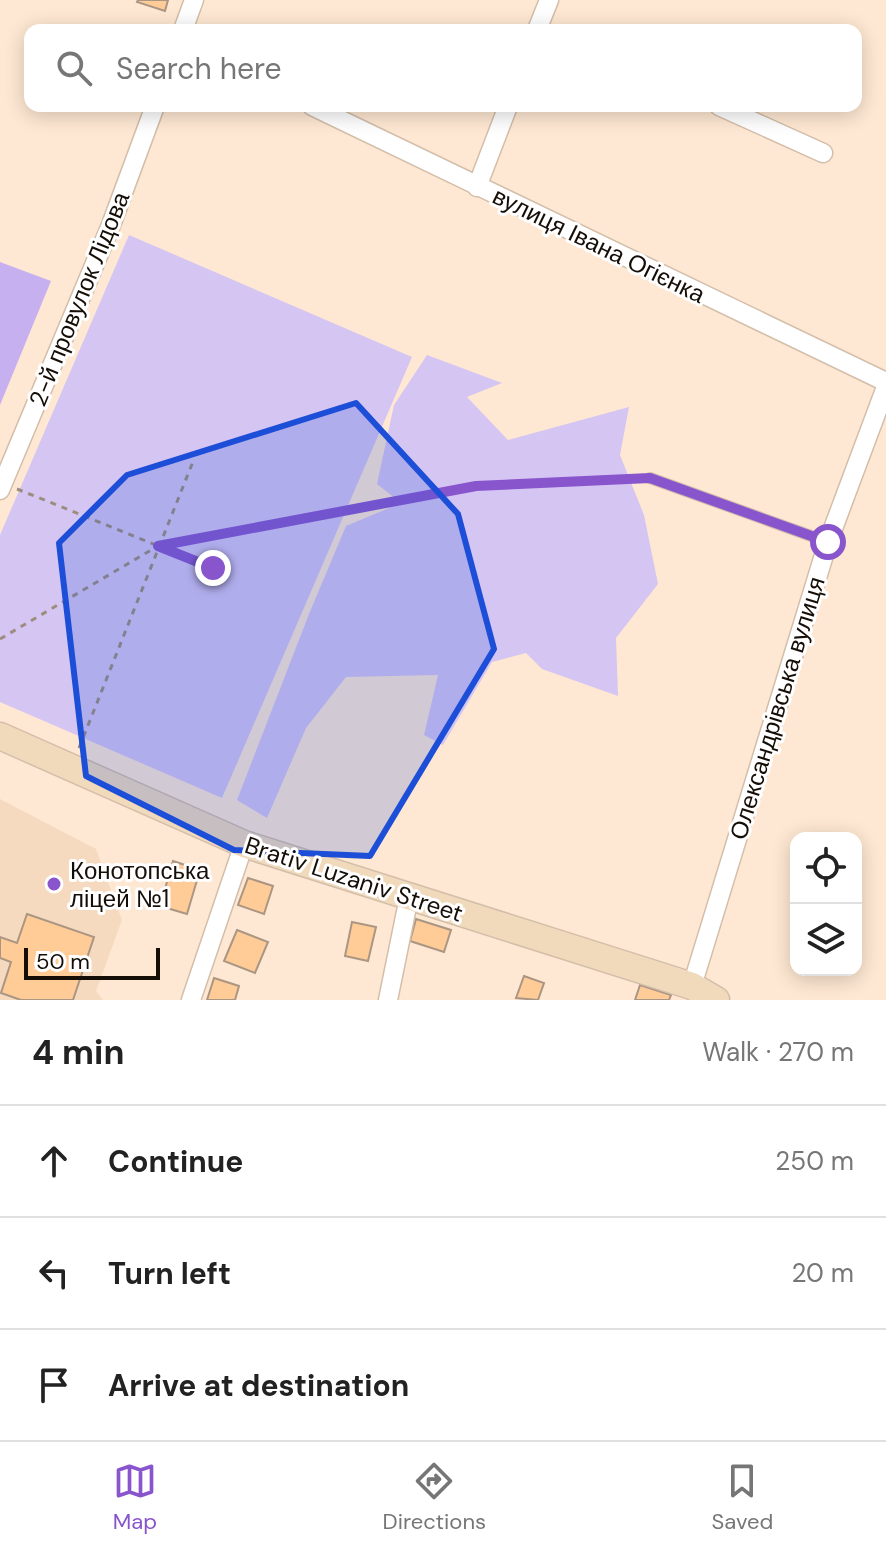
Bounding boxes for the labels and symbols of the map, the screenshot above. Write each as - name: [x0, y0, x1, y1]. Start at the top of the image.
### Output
- street label: вулиця Івана Огієнка: [488, 180, 711, 310]
- street label: 2-й провулок Лідова: [22, 187, 136, 411]
- route start: [810, 524, 846, 560]
- route end: [195, 550, 231, 586]
- street label: Олександрівська вулиця: [722, 573, 832, 843]
- street label: Brativ Luzaniv Street: [241, 829, 467, 929]
- place label: Конотопська ліцей №1: [70, 855, 210, 914]
- marker: Конотопська ліцей №1: [45, 875, 63, 893]
- scale bar: [24, 944, 160, 980]

